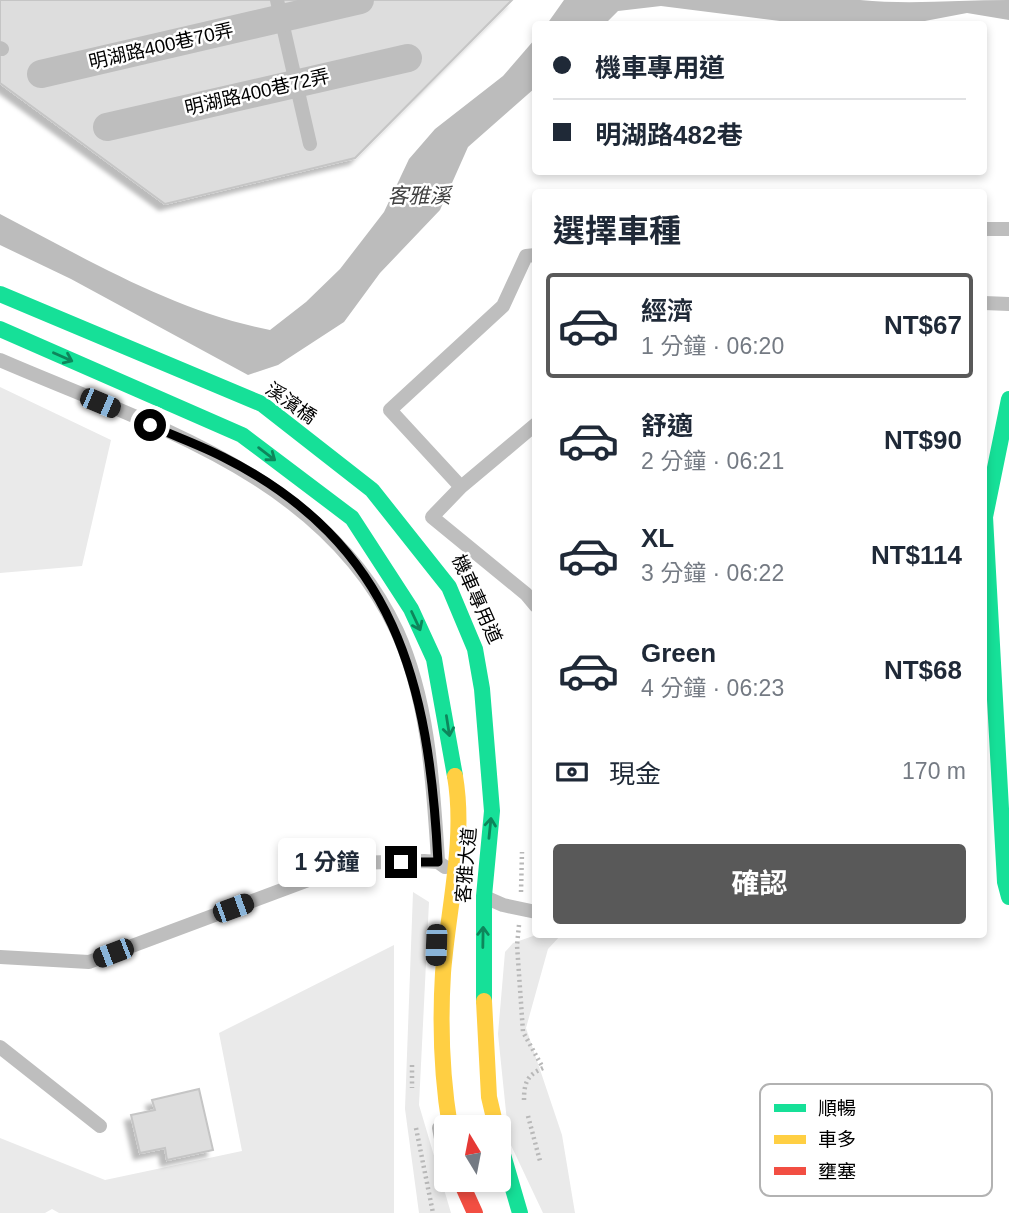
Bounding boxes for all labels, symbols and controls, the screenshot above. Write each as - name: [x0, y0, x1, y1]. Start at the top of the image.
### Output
- street label: 明湖路400巷70弄: [87, 19, 235, 73]
- text: 機車專用道: [595, 53, 725, 83]
- street label: 明湖路400巷72弄: [183, 65, 331, 119]
- text: 明湖路482巷: [595, 120, 742, 150]
- water label: 客雅溪: [388, 184, 453, 207]
- text: 選擇車種: [553, 213, 681, 249]
- icon: car: [557, 294, 620, 357]
- text: 經濟: [641, 296, 693, 326]
- text: NT$67: [884, 310, 962, 340]
- text: 1 分鐘 · 06:20: [641, 333, 784, 359]
- one-way arrow: [51, 351, 73, 364]
- street label: 溪濱橋: [262, 378, 320, 428]
- car: [77, 385, 124, 421]
- route start: [134, 409, 166, 441]
- icon: car: [557, 409, 620, 472]
- text: 舒適: [641, 411, 693, 441]
- text: NT$90: [884, 425, 962, 455]
- one-way arrow: [257, 447, 276, 462]
- text: 2 分鐘 · 06:21: [641, 448, 784, 474]
- text: XL: [641, 523, 674, 553]
- icon: car: [557, 524, 620, 587]
- text: NT$114: [871, 540, 962, 570]
- street label: 機車專用道: [448, 551, 506, 647]
- text: 3 分鐘 · 06:22: [641, 560, 784, 586]
- one-way arrow: [410, 610, 423, 631]
- text: Green: [641, 638, 716, 668]
- icon: car: [557, 639, 620, 702]
- text: NT$68: [884, 655, 962, 685]
- text: 4 分鐘 · 06:23: [641, 675, 784, 701]
- one-way arrow: [442, 714, 455, 737]
- icon: cash: [553, 753, 591, 791]
- text: 170 m: [902, 758, 966, 784]
- text: 現金: [609, 759, 661, 789]
- one-way arrow: [484, 818, 497, 840]
- street label: 客雅大道: [452, 826, 480, 904]
- callout: 1 分鐘: [278, 838, 376, 886]
- button: 確認: [553, 844, 966, 924]
- route end: [385, 846, 417, 878]
- text: 1 分鐘: [294, 849, 360, 875]
- car: [210, 891, 257, 925]
- car: [425, 924, 448, 966]
- one-way arrow: [476, 926, 490, 949]
- car: [90, 936, 137, 970]
- legend: [760, 1084, 992, 1196]
- text: 順暢: [818, 1098, 856, 1119]
- north arrow: [434, 1115, 511, 1192]
- map controls: [434, 1115, 511, 1192]
- text: 車多: [818, 1129, 856, 1150]
- text: 壅塞: [818, 1161, 856, 1182]

